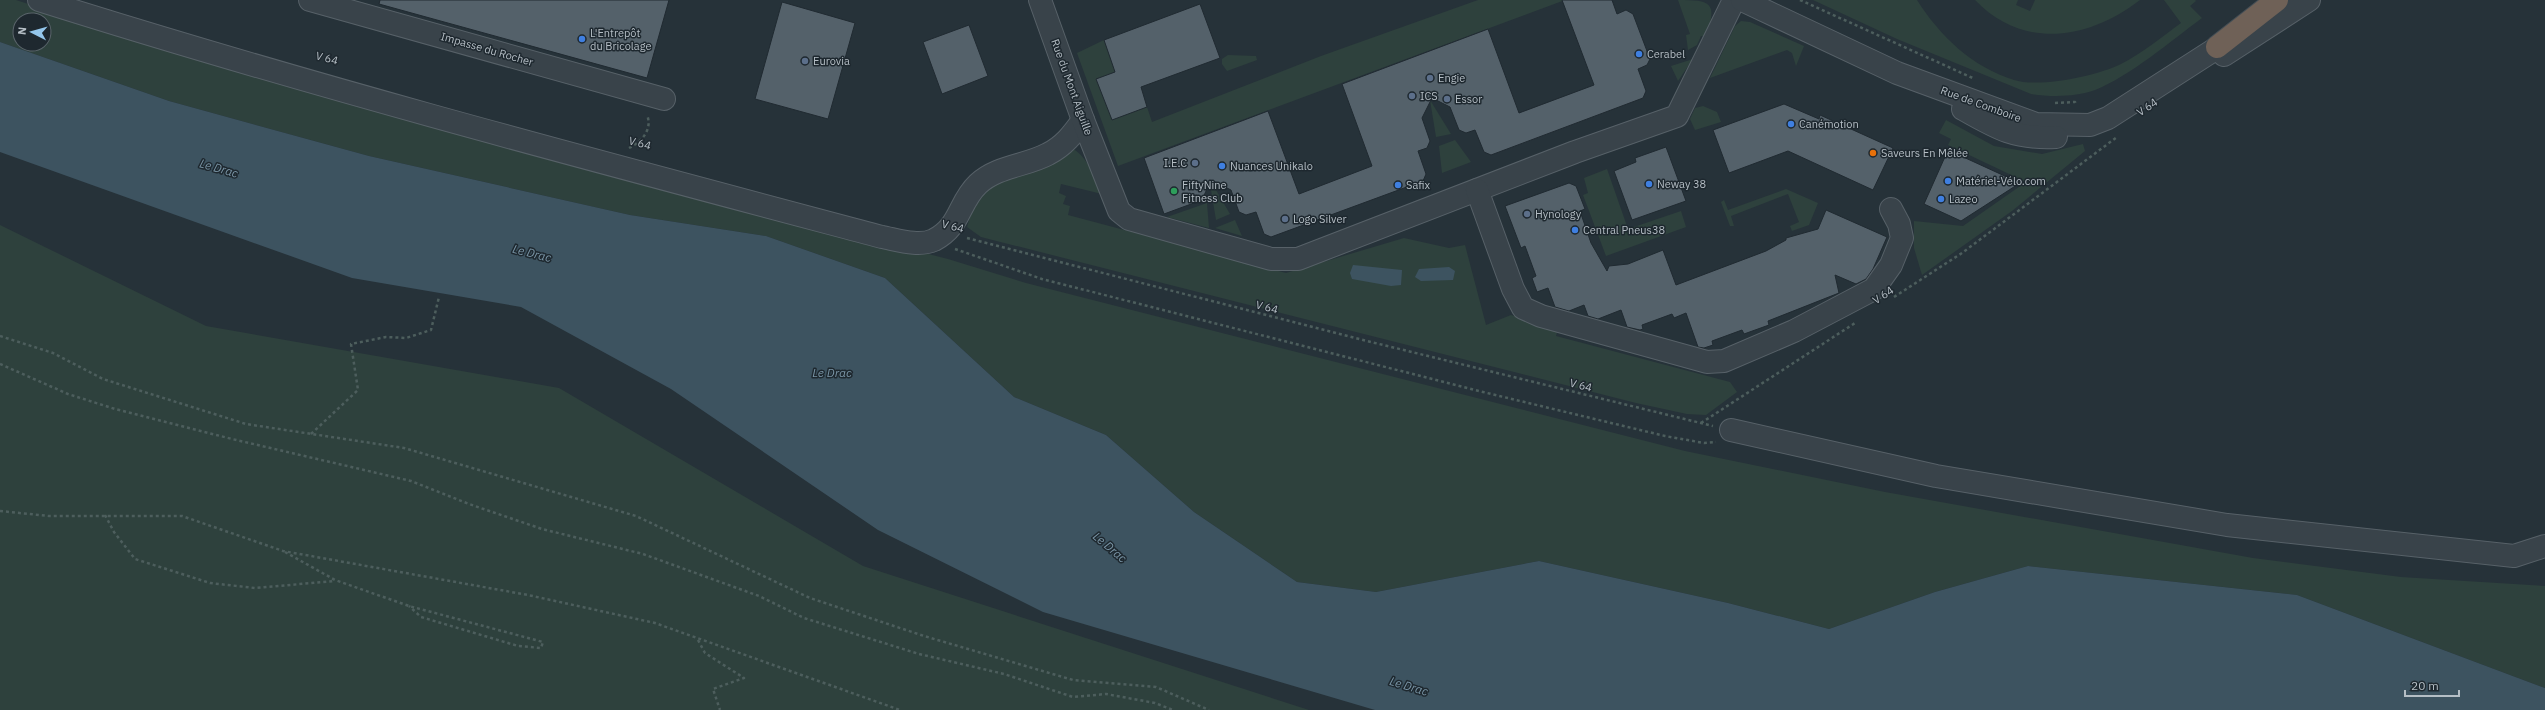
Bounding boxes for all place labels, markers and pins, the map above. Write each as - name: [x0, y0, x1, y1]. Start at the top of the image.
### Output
- place label: L'Entrepôt du Bricolage: [590, 26, 651, 53]
- marker: L'Entrepôt du Bricolage: [577, 34, 587, 44]
- place label: Cerabel: [1647, 47, 1685, 61]
- marker: Cerabel: [1634, 49, 1644, 59]
- place label: Eurovia: [813, 54, 850, 68]
- marker: Eurovia: [800, 56, 810, 66]
- place label: Engie: [1438, 71, 1465, 85]
- marker: Engie: [1425, 73, 1435, 83]
- place label: ICS: [1420, 89, 1438, 103]
- marker: ICS: [1407, 91, 1417, 101]
- place label: Essor: [1455, 92, 1482, 106]
- marker: Essor: [1442, 94, 1452, 104]
- place label: Canémotion: [1799, 117, 1859, 131]
- marker: Canémotion: [1786, 119, 1796, 129]
- place label: Saveurs En Mêlée: [1881, 146, 1968, 160]
- marker: Saveurs En Mêlée: [1868, 148, 1878, 158]
- place label: I.E.C: [1164, 156, 1187, 170]
- marker: I.E.C: [1190, 158, 1200, 168]
- place label: Nuances Unikalo: [1230, 159, 1313, 173]
- marker: Nuances Unikalo: [1217, 161, 1227, 171]
- place label: Matériel-Vélo.com: [1956, 174, 2046, 188]
- marker: Matériel-Vélo.com: [1943, 176, 1953, 186]
- place label: Neway 38: [1657, 177, 1706, 191]
- place label: FiftyNine Fitness Club: [1182, 178, 1243, 205]
- place label: Safix: [1406, 178, 1431, 192]
- marker: Neway 38: [1644, 179, 1654, 189]
- marker: Safix: [1393, 180, 1403, 190]
- marker: FiftyNine Fitness Club: [1169, 186, 1179, 196]
- place label: Lazeo: [1949, 192, 1978, 206]
- marker: Lazeo: [1936, 194, 1946, 204]
- place label: Hynology: [1535, 207, 1582, 221]
- marker: Hynology: [1522, 209, 1532, 219]
- place label: Logo Silver: [1293, 212, 1346, 226]
- marker: Logo Silver: [1280, 214, 1290, 224]
- place label: Central Pneus38: [1583, 223, 1665, 237]
- marker: Central Pneus38: [1570, 225, 1580, 235]

